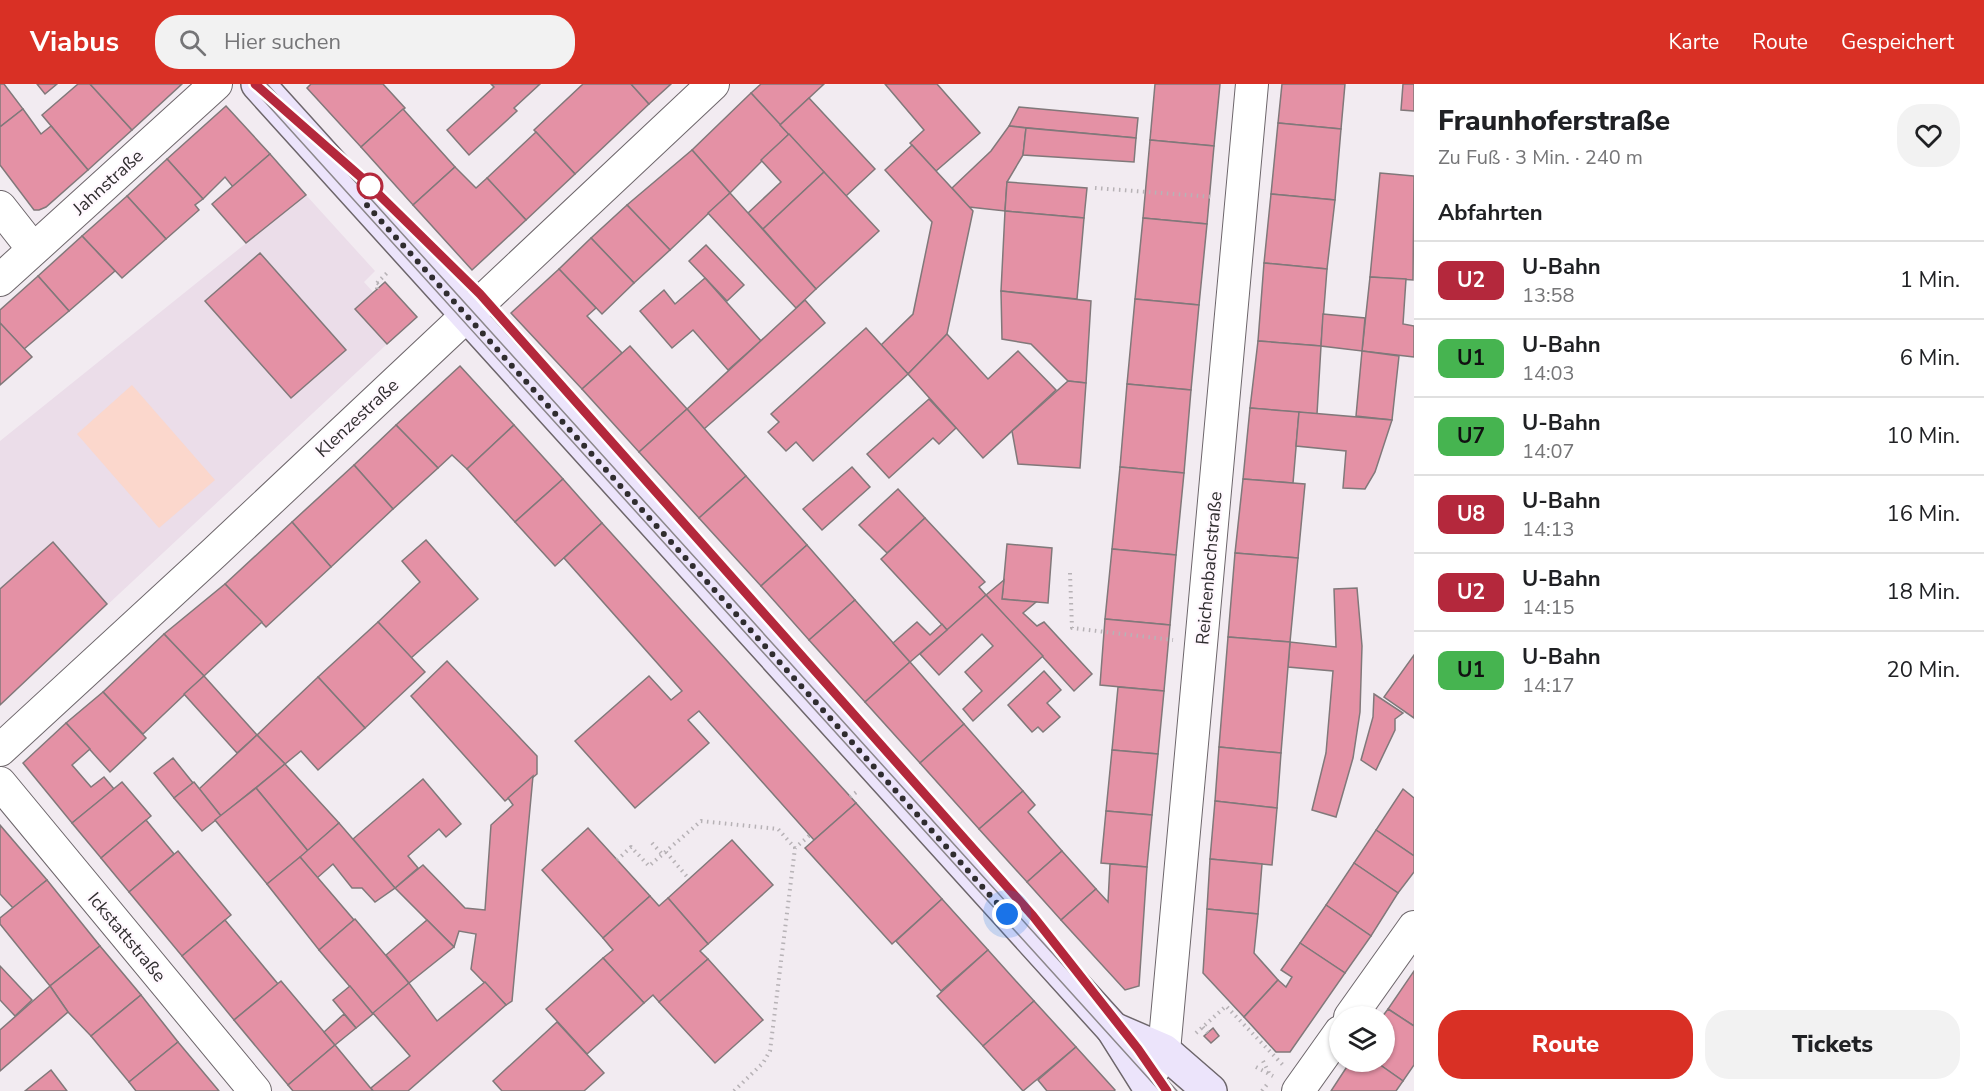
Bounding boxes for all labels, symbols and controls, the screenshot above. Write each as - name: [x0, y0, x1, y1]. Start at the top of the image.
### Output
- search box: [155, 15, 575, 69]
- text: Viabus: [30, 23, 119, 61]
- icon: search: [176, 26, 209, 59]
- text: Hier suchen: [224, 27, 341, 57]
- text: Karte: [1669, 28, 1719, 56]
- text: Route: [1752, 28, 1808, 56]
- text: Gespeichert: [1841, 28, 1954, 56]
- text: Fraunhoferstraße: [1438, 102, 1670, 140]
- button: heart: [1897, 104, 1960, 167]
- street label: Jahnstraße: [67, 144, 148, 221]
- text: Zu Fuß · 3 Min. · 240 m: [1438, 144, 1643, 171]
- unlabelled marker: [357, 173, 383, 199]
- text: Abfahrten: [1438, 198, 1543, 228]
- text: U-Bahn: [1522, 252, 1601, 282]
- text: 1 Min.: [1900, 265, 1960, 295]
- text: U2: [1457, 266, 1485, 294]
- text: 13:58: [1522, 282, 1575, 309]
- text: U-Bahn: [1522, 330, 1601, 360]
- text: 6 Min.: [1900, 343, 1960, 373]
- text: U1: [1457, 344, 1485, 372]
- text: 14:03: [1522, 360, 1575, 387]
- street label: Klenzestraße: [310, 373, 404, 463]
- text: U-Bahn: [1522, 408, 1601, 438]
- text: 10 Min.: [1887, 421, 1960, 451]
- text: U7: [1457, 422, 1485, 450]
- text: 14:07: [1522, 438, 1575, 465]
- text: U-Bahn: [1522, 486, 1601, 516]
- street label: Reichenbachstraße: [1190, 490, 1228, 646]
- text: 16 Min.: [1887, 499, 1960, 529]
- text: U8: [1457, 500, 1485, 528]
- text: 14:13: [1522, 516, 1575, 543]
- text: U-Bahn: [1522, 564, 1601, 594]
- text: 18 Min.: [1887, 577, 1960, 607]
- text: U2: [1457, 578, 1485, 606]
- text: 14:15: [1522, 594, 1575, 621]
- text: U-Bahn: [1522, 642, 1601, 672]
- text: 20 Min.: [1887, 655, 1960, 685]
- text: U1: [1457, 656, 1485, 684]
- text: 14:17: [1522, 672, 1575, 699]
- street label: Ickstattstraße: [82, 887, 172, 987]
- your location: [992, 899, 1022, 929]
- map controls: [1329, 1006, 1395, 1072]
- button: layers: [1329, 1006, 1395, 1072]
- button: Route: [1438, 1010, 1693, 1079]
- button: Tickets: [1705, 1010, 1960, 1079]

